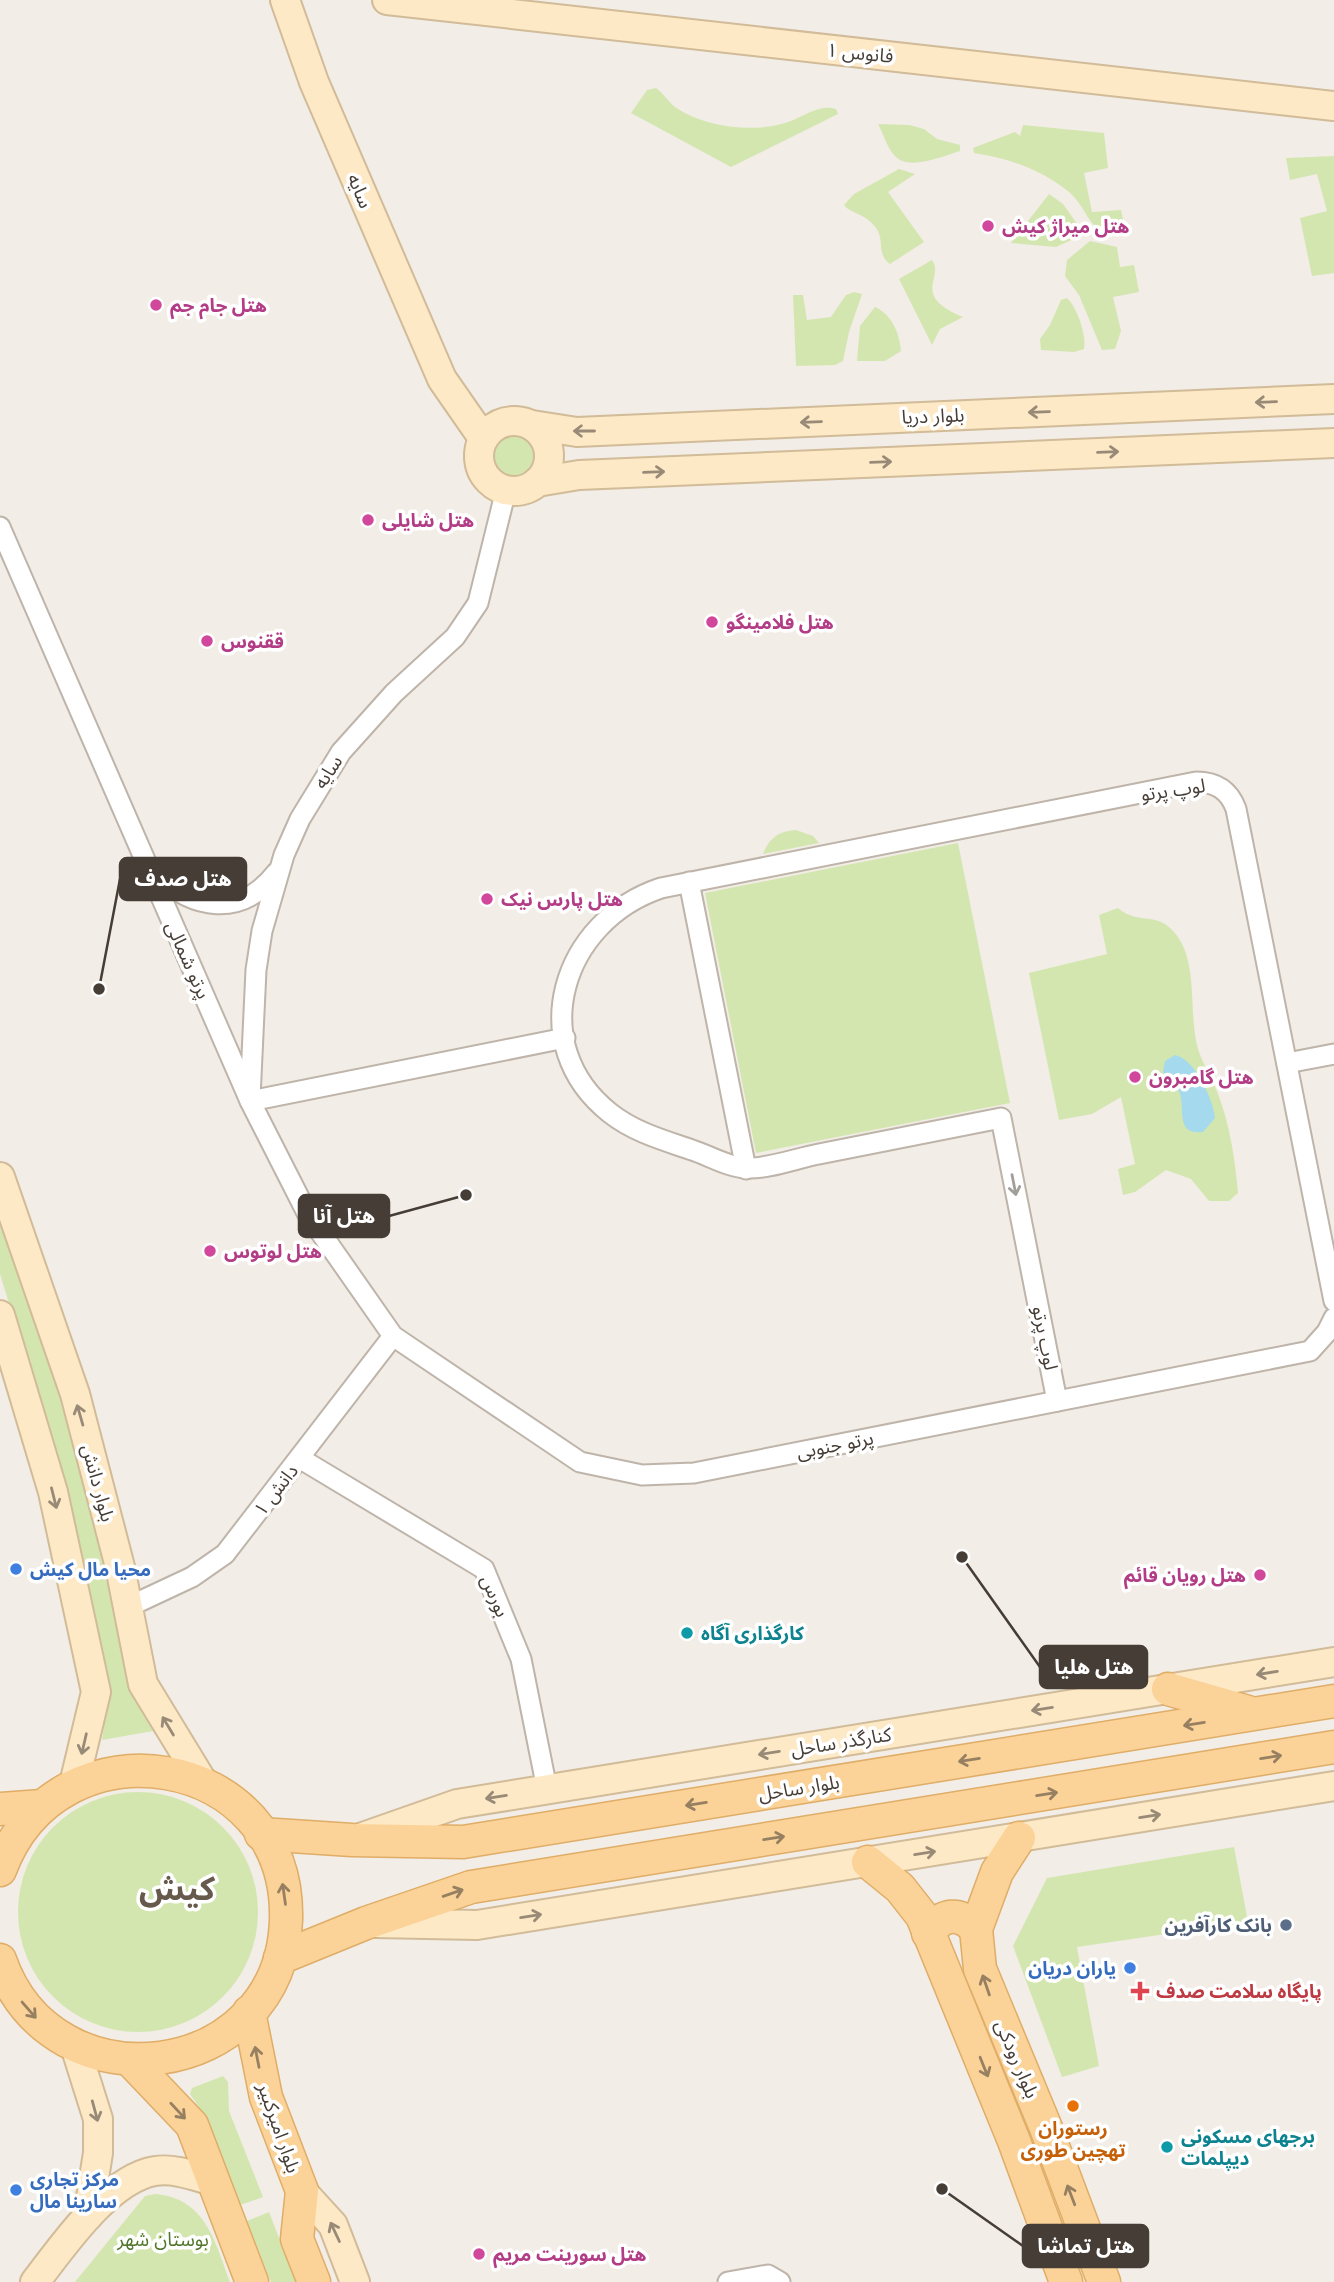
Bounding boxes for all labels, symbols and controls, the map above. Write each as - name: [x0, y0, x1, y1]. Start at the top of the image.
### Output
- street label: فانوس ۱: [825, 37, 895, 69]
- street label: سایه: [342, 170, 378, 212]
- place label: هتل میراژ کیش: [1002, 214, 1130, 239]
- marker: هتل میراژ کیش: [980, 218, 996, 234]
- place label: هتل جام جم: [170, 293, 267, 320]
- marker: هتل جام جم: [148, 297, 164, 313]
- one-way arrow: [1255, 396, 1278, 409]
- street label: بلوار دریا: [901, 402, 965, 430]
- one-way arrow: [1027, 405, 1050, 418]
- one-way arrow: [800, 415, 823, 428]
- one-way arrow: [573, 424, 596, 438]
- one-way arrow: [1096, 446, 1119, 459]
- one-way arrow: [869, 456, 892, 469]
- one-way arrow: [642, 465, 664, 478]
- place label: هتل شایلی: [382, 508, 474, 533]
- marker: هتل شایلی: [360, 512, 376, 528]
- place label: هتل فلامینگو: [726, 610, 834, 635]
- marker: هتل فلامینگو: [704, 614, 720, 630]
- place label: ققنوس: [221, 629, 284, 654]
- marker: ققنوس: [199, 633, 215, 649]
- street label: سایه: [308, 750, 348, 794]
- street label: لوپ پرتو: [1139, 773, 1207, 807]
- callout: هتل صدف: [120, 858, 246, 900]
- text: هتل صدف: [134, 865, 232, 893]
- place label: هتل پارس نیک: [501, 887, 623, 912]
- marker: هتل پارس نیک: [479, 891, 495, 907]
- street label: پرتو شمالی: [160, 917, 216, 1003]
- place label: هتل گامبرون: [1149, 1065, 1254, 1090]
- marker: هتل گامبرون: [1127, 1069, 1143, 1085]
- one-way arrow: [1008, 1173, 1022, 1196]
- callout: هتل آنا: [299, 1195, 389, 1237]
- text: هتل آنا: [313, 1202, 375, 1230]
- place label: هتل لوتوس: [224, 1239, 322, 1264]
- marker: هتل لوتوس: [202, 1243, 218, 1259]
- street label: لوپ پرتو: [1026, 1304, 1063, 1372]
- one-way arrow: [73, 1404, 86, 1426]
- street label: پرتو جنوبی: [794, 1425, 876, 1465]
- street label: بلوار دانش: [76, 1442, 120, 1524]
- street label: دانش ۱: [248, 1459, 304, 1521]
- one-way arrow: [48, 1486, 61, 1509]
- place label: محیا مال کیش: [30, 1557, 151, 1582]
- marker: محیا مال کیش: [8, 1561, 24, 1577]
- place label: هتل رویان قائم: [1124, 1563, 1246, 1590]
- marker: هتل رویان قائم: [1252, 1567, 1268, 1583]
- street label: بورس: [475, 1571, 515, 1621]
- place label: کارگذاری آگاه: [701, 1621, 804, 1646]
- marker: کارگذاری آگاه: [679, 1625, 695, 1641]
- callout: هتل هلیا: [1040, 1646, 1147, 1688]
- text: هتل هلیا: [1054, 1653, 1134, 1681]
- one-way arrow: [1256, 1667, 1279, 1680]
- one-way arrow: [1031, 1703, 1054, 1716]
- one-way arrow: [161, 1716, 175, 1736]
- one-way arrow: [1183, 1718, 1206, 1731]
- street label: کنارگذر ساحل: [789, 1722, 894, 1762]
- one-way arrow: [77, 1732, 90, 1755]
- one-way arrow: [758, 1747, 781, 1760]
- one-way arrow: [1259, 1751, 1282, 1764]
- one-way arrow: [959, 1754, 981, 1767]
- street label: بلوار ساحل: [757, 1769, 841, 1807]
- one-way arrow: [1035, 1787, 1058, 1800]
- one-way arrow: [485, 1791, 508, 1804]
- one-way arrow: [686, 1798, 708, 1811]
- one-way arrow: [1138, 1809, 1160, 1822]
- one-way arrow: [762, 1831, 785, 1844]
- one-way arrow: [913, 1846, 936, 1859]
- district label: كيش: [139, 1867, 216, 1910]
- one-way arrow: [277, 1883, 290, 1906]
- one-way arrow: [442, 1886, 464, 1898]
- one-way arrow: [519, 1909, 542, 1922]
- place label: بانک کارآفرین: [1165, 1913, 1272, 1938]
- marker: بانک کارآفرین: [1278, 1917, 1294, 1933]
- place label: یاران دریان: [1028, 1956, 1116, 1981]
- marker: یاران دریان: [1122, 1960, 1138, 1976]
- one-way arrow: [979, 1974, 991, 1996]
- place label: پایگاه سلامت صدف: [1156, 1979, 1322, 2004]
- marker: پایگاه سلامت صدف: [1130, 1981, 1150, 2001]
- one-way arrow: [21, 2001, 37, 2019]
- street label: بلوار رودکی: [989, 2016, 1045, 2102]
- one-way arrow: [250, 2046, 264, 2068]
- one-way arrow: [978, 2055, 991, 2077]
- street label: بلوار امیرکبیر: [252, 2079, 306, 2176]
- marker: رستوران تهچین طوری: [1065, 2098, 1081, 2114]
- one-way arrow: [89, 2100, 102, 2122]
- one-way arrow: [170, 2102, 186, 2120]
- place label: رستوران تهچین طوری: [1021, 2116, 1126, 2163]
- place label: برجهای مسکونی دیپلمات: [1181, 2124, 1315, 2171]
- marker: برجهای مسکونی دیپلمات: [1159, 2139, 1175, 2155]
- place label: مرکز تجاری سارینا مال: [30, 2167, 119, 2214]
- marker: مرکز تجاری سارینا مال: [8, 2182, 24, 2198]
- one-way arrow: [1064, 2185, 1077, 2207]
- one-way arrow: [328, 2222, 341, 2243]
- callout: هتل تماشا: [1023, 2225, 1148, 2267]
- park label: بوستان شهر: [116, 2227, 209, 2252]
- text: هتل تماشا: [1037, 2232, 1135, 2260]
- place label: هتل سورینت مريم: [493, 2242, 646, 2269]
- marker: هتل سورینت مريم: [471, 2246, 487, 2262]

